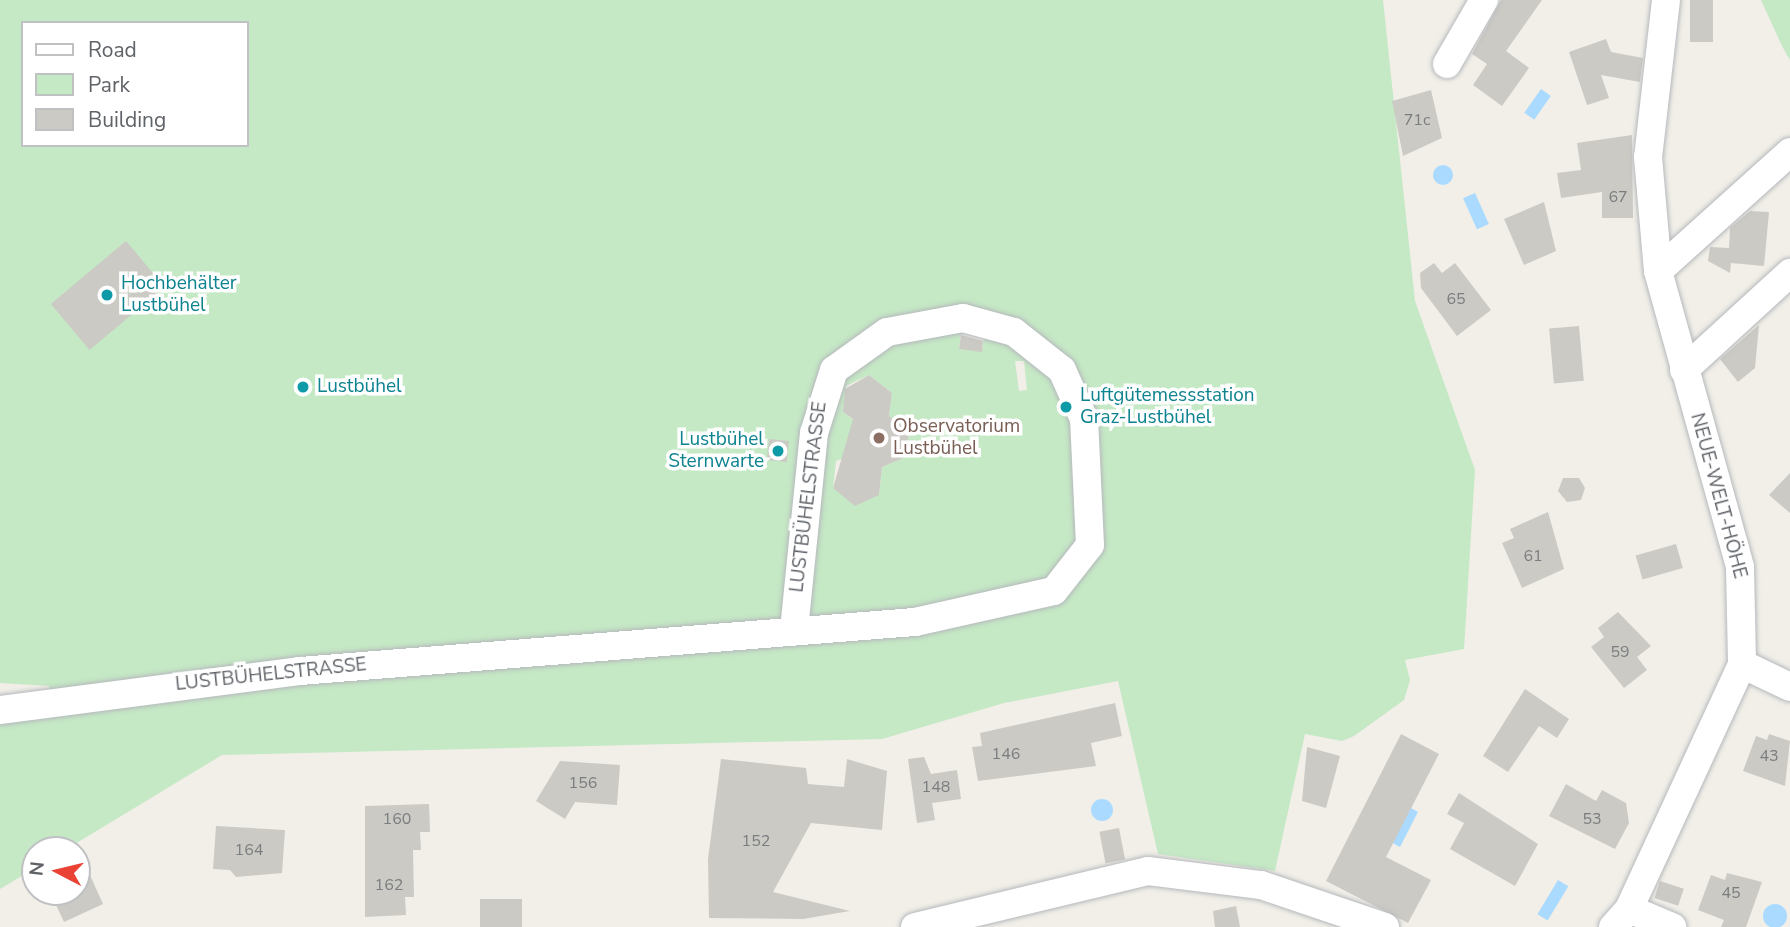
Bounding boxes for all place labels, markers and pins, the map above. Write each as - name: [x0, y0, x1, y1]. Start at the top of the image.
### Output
- place label: Hochbehälter Lustbühel: [121, 273, 237, 317]
- marker: Hochbehälter Lustbühel: [99, 287, 115, 303]
- place label: Lustbühel: [317, 376, 402, 398]
- marker: Lustbühel: [295, 379, 311, 395]
- place label: Luftgütemessstation Graz-Lustbühel: [1080, 385, 1255, 429]
- marker: Luftgütemessstation Graz-Lustbühel: [1058, 399, 1074, 415]
- place label: Observatorium Lustbühel: [893, 416, 1020, 460]
- place label: Lustbühel Sternwarte: [668, 429, 764, 473]
- marker: Observatorium Lustbühel: [871, 430, 887, 446]
- marker: Lustbühel Sternwarte: [770, 443, 786, 459]

